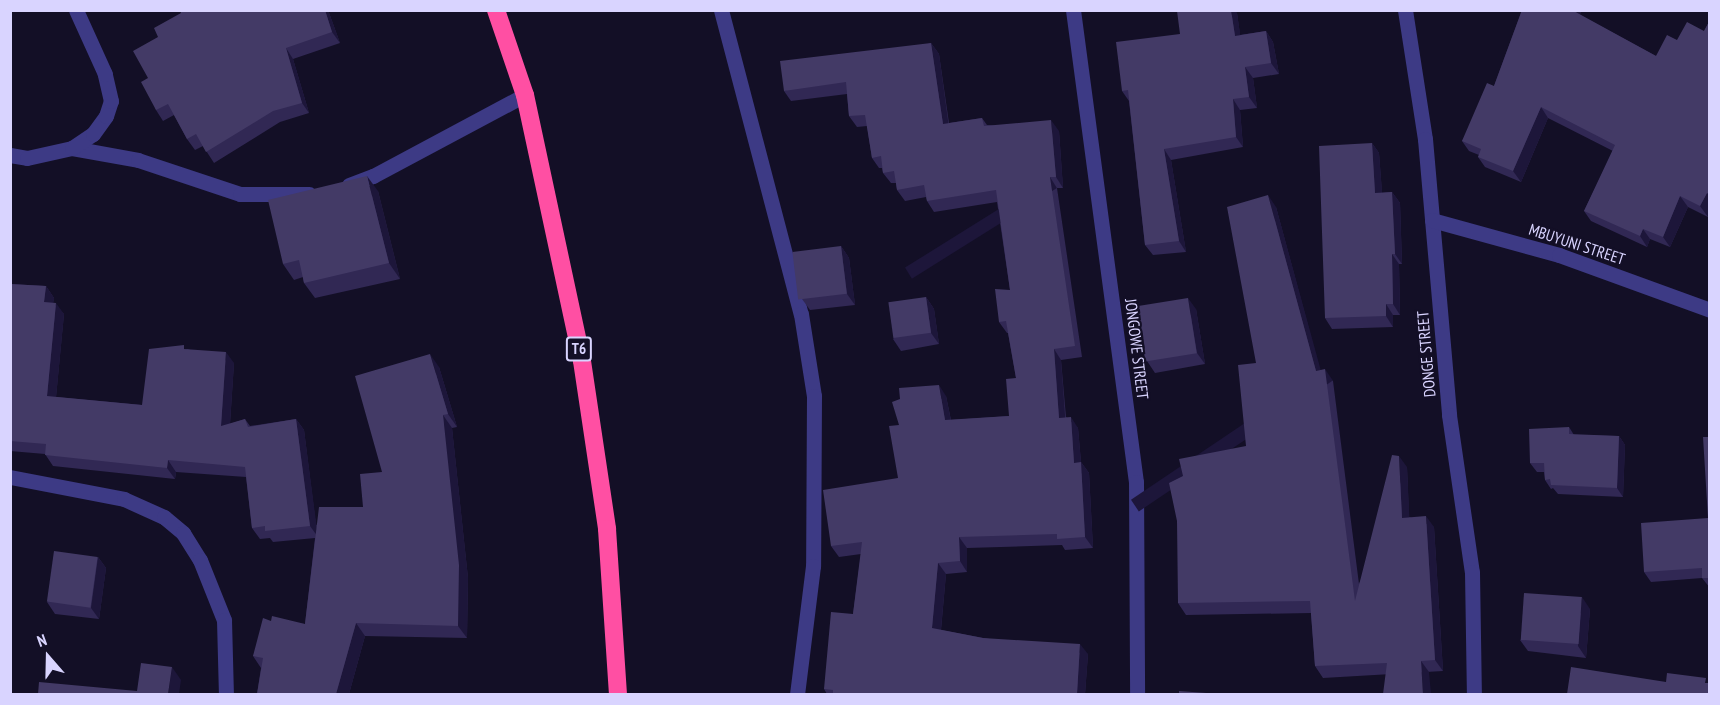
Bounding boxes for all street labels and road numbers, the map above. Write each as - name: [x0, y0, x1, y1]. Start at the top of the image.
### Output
- street label: MBUYUNI STREET: [1526, 219, 1628, 269]
- street label: JONGOWE STREET: [1121, 298, 1153, 400]
- street label: DONGE STREET: [1413, 310, 1439, 398]
- road number: T6: [566, 337, 592, 361]

